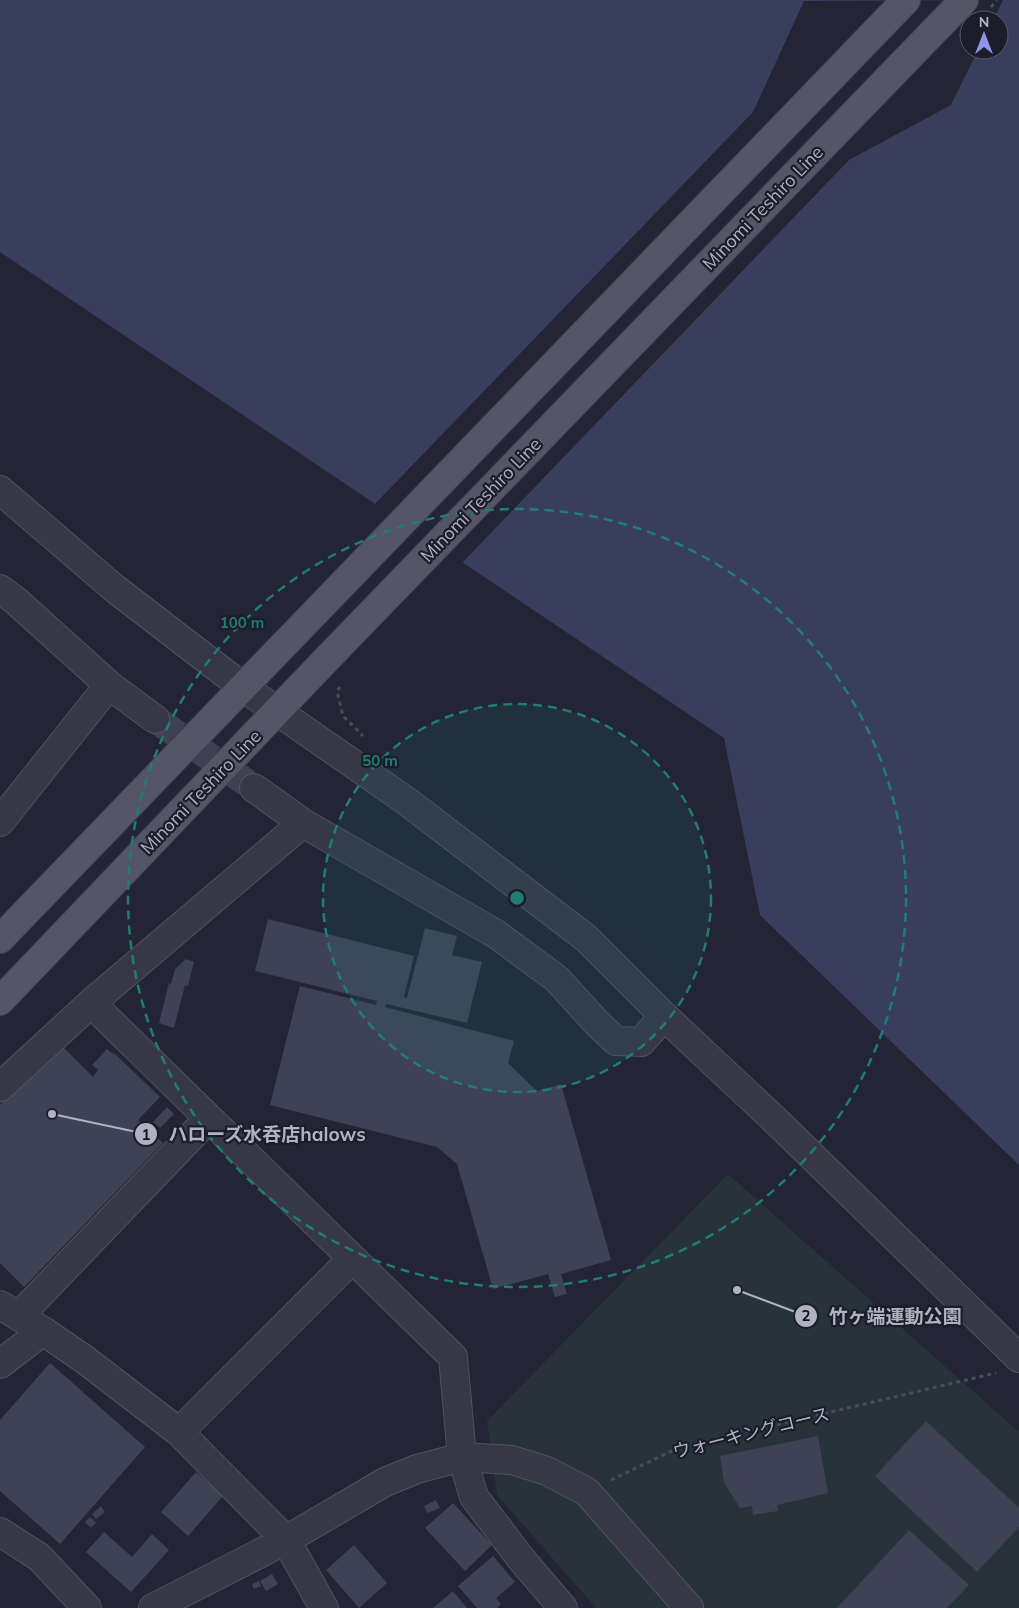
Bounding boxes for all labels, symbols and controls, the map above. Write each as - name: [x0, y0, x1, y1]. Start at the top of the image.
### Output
- north arrow: [959, 10, 1009, 60]
- text: N: [979, 13, 989, 31]
- street label: Minomi Teshiro Line: [697, 141, 828, 275]
- street label: Minomi Teshiro Line: [415, 433, 546, 567]
- text: 100 m: [220, 613, 264, 632]
- street label: Minomi Teshiro Line: [135, 725, 266, 859]
- text: 50 m: [362, 751, 398, 770]
- centre of rings: [508, 889, 526, 907]
- callout: ハローズ水呑店halows: [133, 1117, 376, 1151]
- text: ハローズ水呑店halows: [168, 1122, 366, 1146]
- text: 1: [141, 1125, 151, 1144]
- callout: 竹ヶ端運動公園: [794, 1299, 972, 1333]
- text: 竹ヶ端運動公園: [828, 1304, 962, 1328]
- text: 2: [801, 1306, 811, 1325]
- street label: ウォーキングコース: [670, 1402, 832, 1463]

